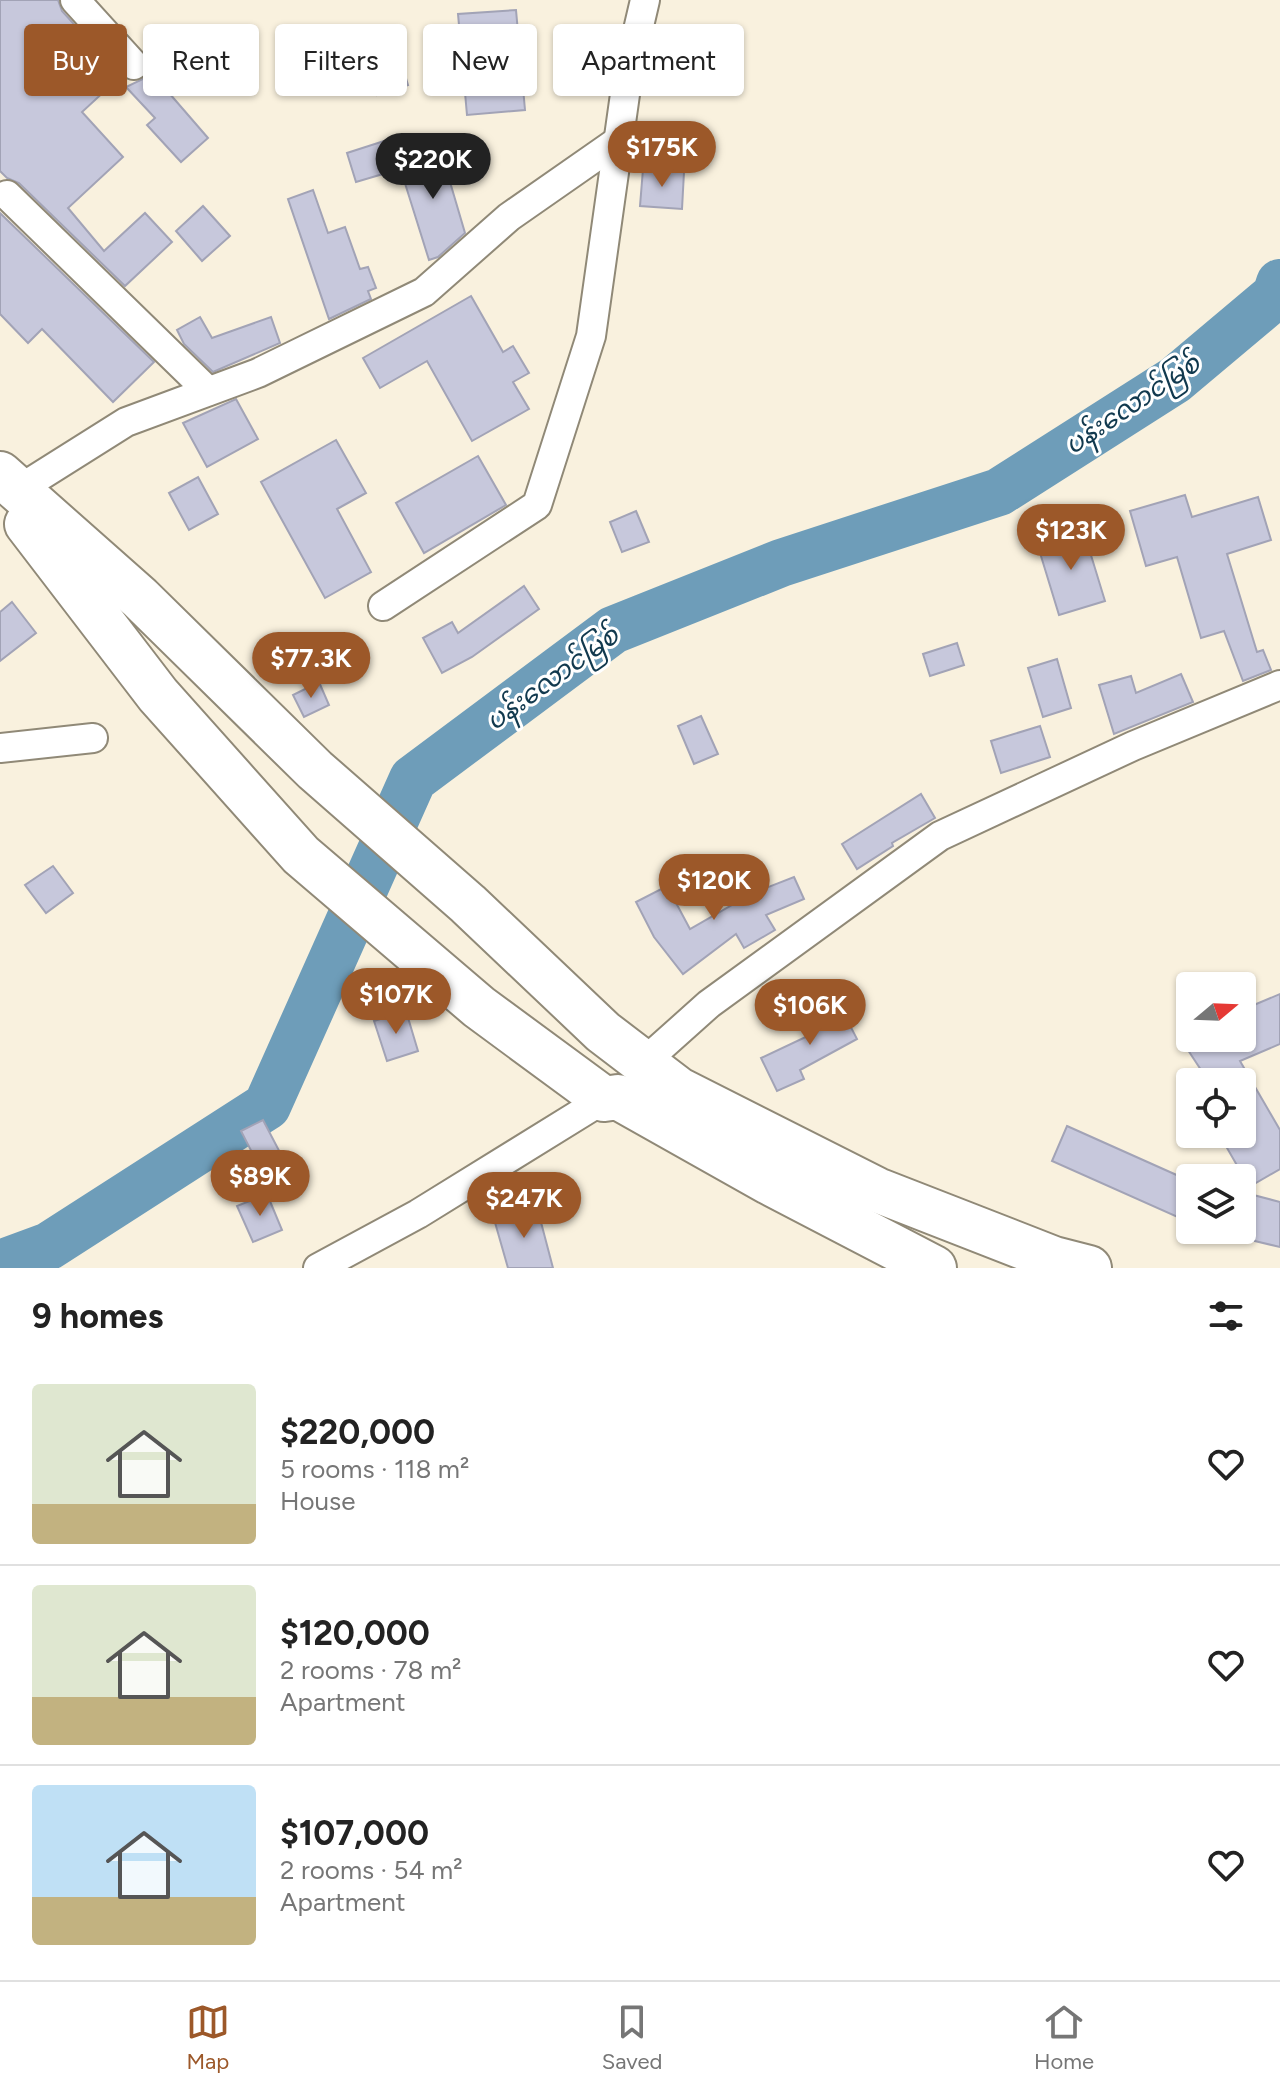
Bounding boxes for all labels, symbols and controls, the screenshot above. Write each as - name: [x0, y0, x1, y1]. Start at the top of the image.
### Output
- chip: Buy: [24, 24, 127, 96]
- chip: Rent: [143, 24, 259, 96]
- chip: Filters: [275, 24, 407, 96]
- chip: New: [423, 24, 537, 96]
- chip: Apartment: [553, 24, 744, 96]
- pin: $175K: [606, 121, 718, 189]
- text: $175K: [626, 131, 698, 163]
- pin: $220K: [377, 133, 489, 201]
- text: $220K: [394, 143, 472, 175]
- water label: ပန်းလောင်မြစ်: [1057, 344, 1211, 466]
- pin: $123K: [1015, 504, 1127, 572]
- text: $123K: [1035, 514, 1107, 546]
- water label: ပန်းလောင်မြစ်: [478, 616, 630, 742]
- pin: $77.3K: [246, 632, 376, 700]
- text: $77.3K: [270, 642, 352, 674]
- pin: $120K: [658, 854, 770, 922]
- text: $120K: [677, 864, 751, 896]
- pin: $107K: [340, 968, 452, 1036]
- north arrow: [1176, 972, 1256, 1052]
- map controls: [1176, 972, 1256, 1244]
- text: $107K: [359, 978, 433, 1010]
- pin: $106K: [754, 979, 866, 1047]
- text: $106K: [773, 989, 847, 1021]
- button: locate: [1176, 1068, 1256, 1148]
- pin: $89K: [213, 1150, 307, 1218]
- text: $89K: [229, 1160, 291, 1192]
- button: layers: [1176, 1164, 1256, 1244]
- pin: $247K: [468, 1172, 580, 1240]
- text: $247K: [485, 1182, 563, 1214]
- icon: filters: [1204, 1294, 1248, 1338]
- text: 9 homes: [32, 1296, 163, 1337]
- text: $220,000: [280, 1412, 435, 1453]
- icon: home: [96, 1416, 192, 1512]
- icon: heart: [1204, 1442, 1248, 1486]
- text: 5 rooms · 118 m²: [280, 1453, 469, 1485]
- text: House: [280, 1485, 355, 1517]
- text: $120,000: [280, 1613, 430, 1654]
- icon: home: [96, 1617, 192, 1713]
- icon: heart: [1204, 1643, 1248, 1687]
- text: 2 rooms · 78 m²: [280, 1654, 461, 1686]
- text: Apartment: [280, 1686, 406, 1718]
- text: $107,000: [280, 1813, 429, 1854]
- icon: home: [96, 1817, 192, 1913]
- icon: heart: [1204, 1843, 1248, 1887]
- text: 2 rooms · 54 m²: [280, 1854, 463, 1886]
- text: Apartment: [280, 1886, 406, 1918]
- tab: Map: [186, 2000, 230, 2075]
- tab: Saved: [602, 2000, 662, 2075]
- tab: Home: [1034, 2000, 1094, 2075]

